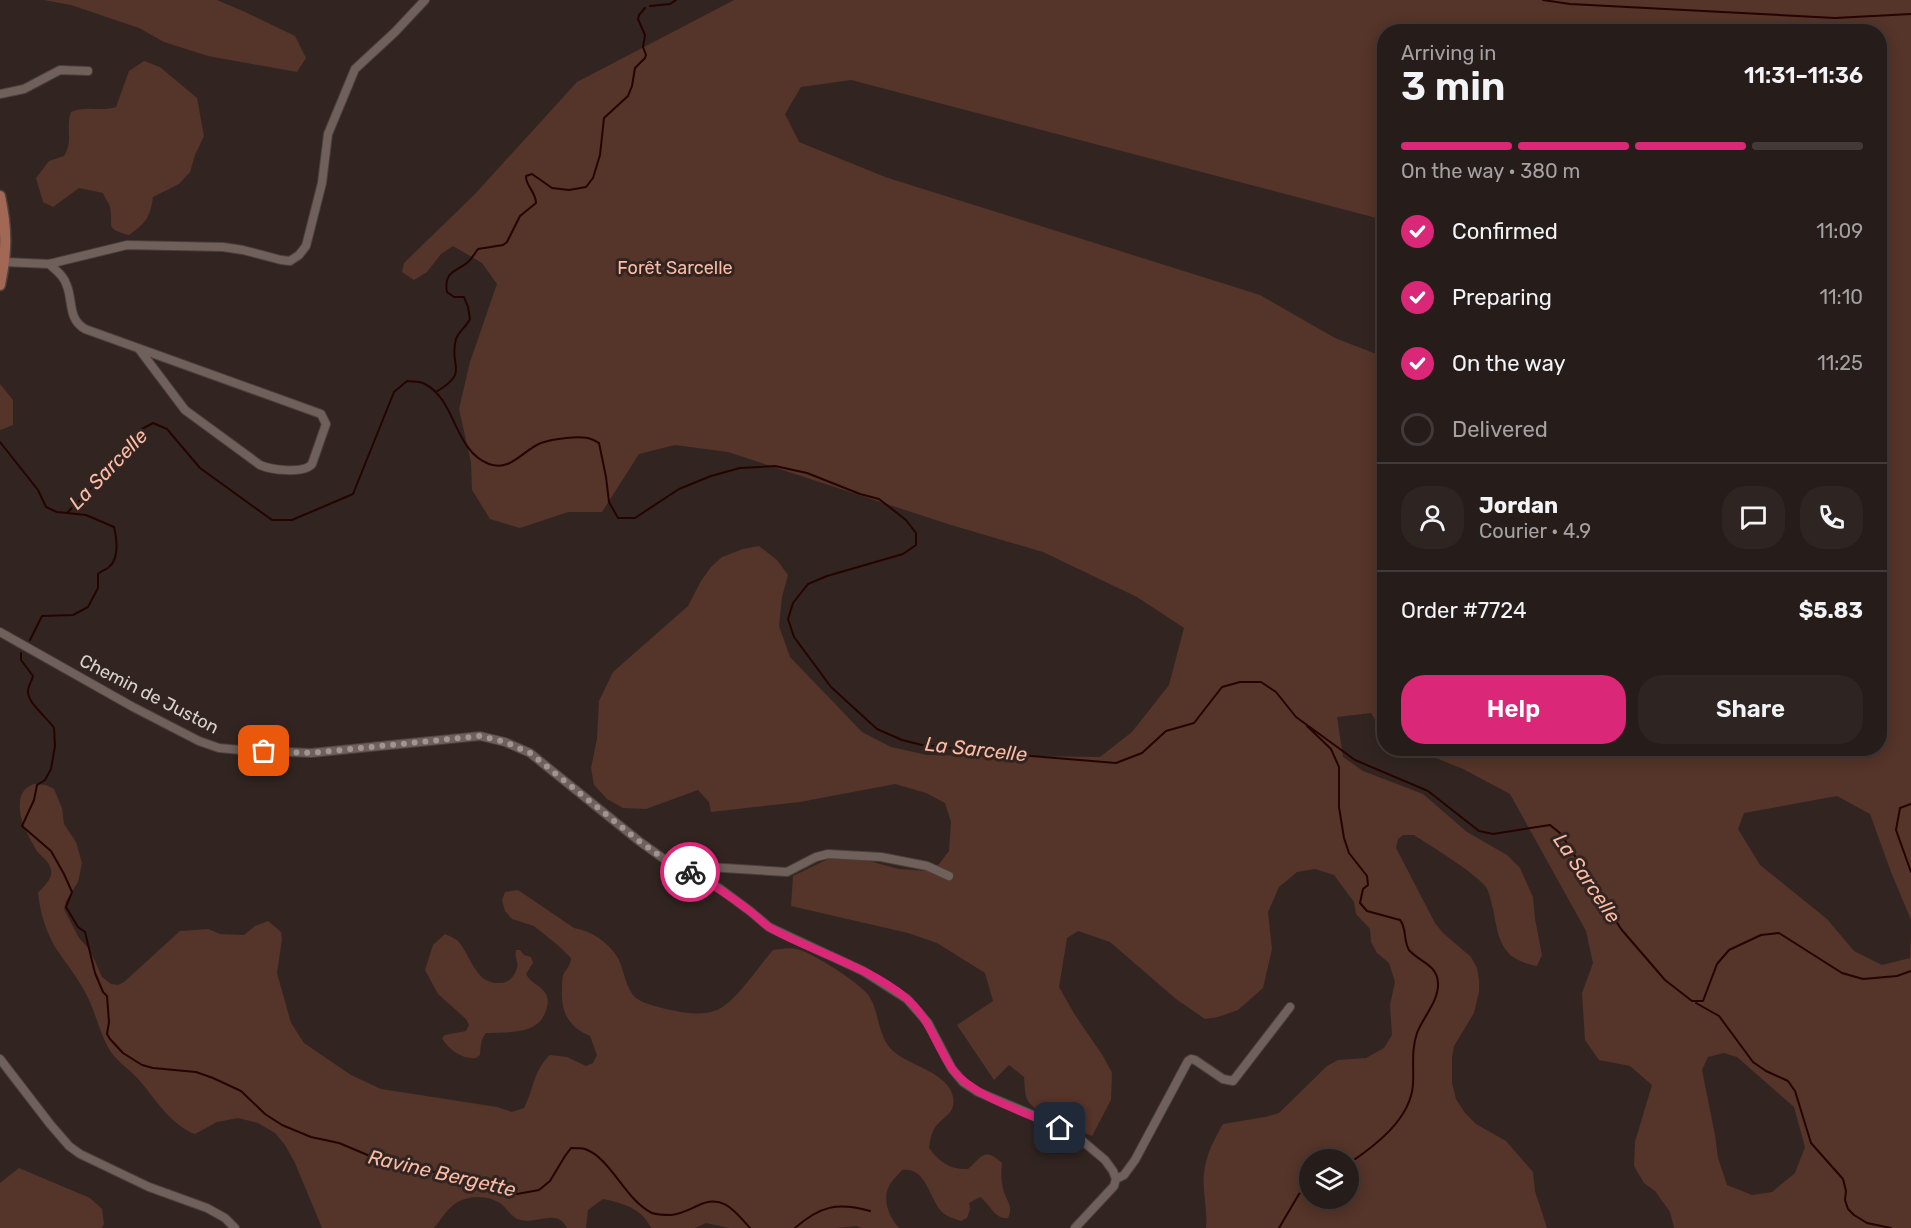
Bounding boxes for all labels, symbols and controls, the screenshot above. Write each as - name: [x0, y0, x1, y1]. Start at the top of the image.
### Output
- text: Arriving in: [1401, 41, 1496, 65]
- text: 11:31–11:36: [1744, 62, 1863, 89]
- text: 3 min: [1401, 64, 1506, 110]
- text: On the way · 380 m: [1401, 159, 1580, 183]
- icon: check: [1401, 215, 1434, 248]
- text: Confirmed: [1452, 218, 1558, 245]
- text: 11:09: [1816, 219, 1863, 243]
- park label: Forêt Sarcelle: [617, 257, 733, 279]
- icon: check: [1401, 281, 1434, 314]
- text: Preparing: [1452, 284, 1552, 311]
- text: 11:10: [1820, 285, 1863, 309]
- icon: check: [1401, 347, 1434, 380]
- text: On the way: [1452, 350, 1566, 377]
- text: 11:25: [1817, 351, 1863, 375]
- text: Delivered: [1452, 416, 1548, 443]
- water label: La Sarcelle: [64, 424, 152, 514]
- button: person: [1401, 486, 1464, 549]
- button: chat: [1722, 486, 1785, 549]
- button: phone: [1800, 486, 1863, 549]
- text: Jordan: [1479, 492, 1558, 519]
- text: Courier · 4.9: [1479, 519, 1591, 543]
- text: Order #7724: [1401, 597, 1527, 624]
- text: $5.83: [1799, 597, 1863, 624]
- street label: Chemin de Juston: [76, 649, 222, 739]
- button: Help: [1401, 675, 1626, 744]
- button: Share: [1638, 675, 1863, 744]
- pin: [238, 725, 289, 776]
- water label: La Sarcelle: [924, 732, 1028, 766]
- icon: bag: [247, 734, 280, 767]
- water label: La Sarcelle: [1548, 829, 1626, 927]
- courier: [660, 842, 720, 902]
- icon: bike: [674, 856, 707, 889]
- pin: [1034, 1102, 1085, 1153]
- icon: home: [1043, 1111, 1076, 1144]
- water label: Ravine Bergette: [366, 1144, 518, 1202]
- map controls: [1299, 1149, 1359, 1209]
- button: layers: [1299, 1149, 1359, 1209]

